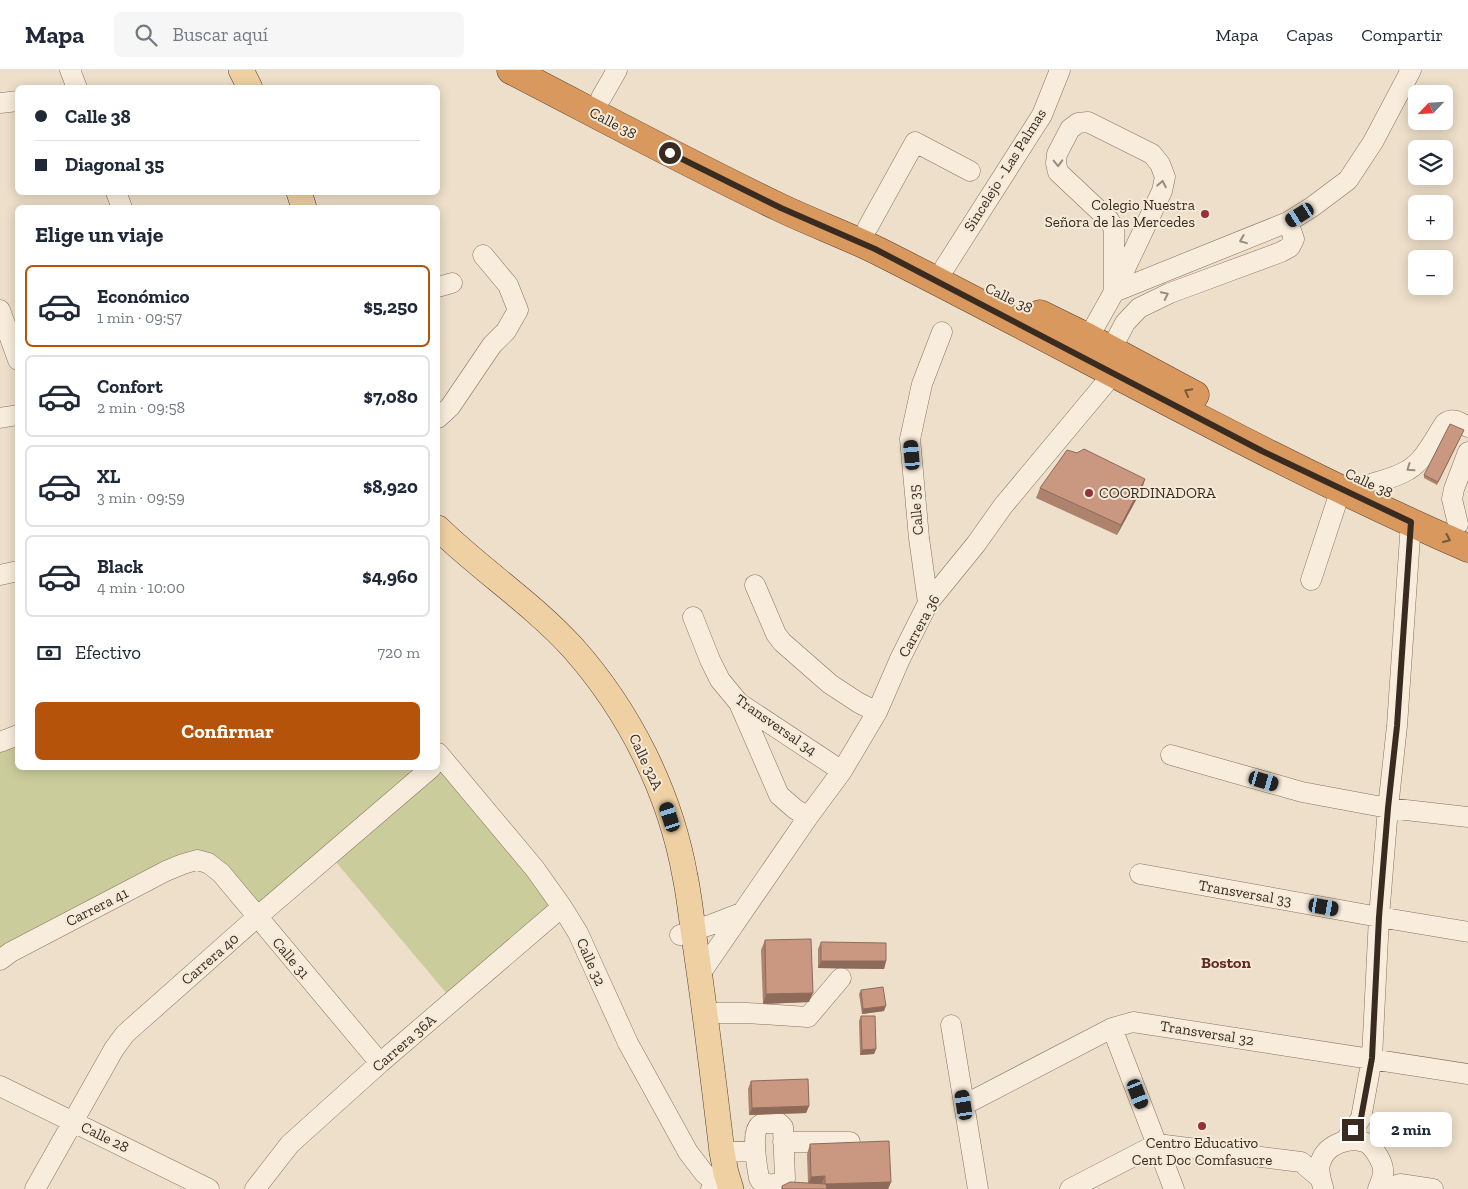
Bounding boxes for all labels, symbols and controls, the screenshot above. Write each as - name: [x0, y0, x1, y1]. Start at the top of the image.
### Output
- search box: [114, 12, 464, 57]
- text: Mapa: [25, 20, 84, 49]
- icon: search: [132, 21, 160, 49]
- text: Buscar aquí: [172, 23, 268, 46]
- text: Mapa: [1215, 24, 1258, 46]
- text: Capas: [1286, 24, 1333, 46]
- text: Compartir: [1361, 24, 1443, 46]
- north arrow: [1408, 85, 1452, 130]
- map controls: [1408, 85, 1453, 295]
- street label: Calle 38: [586, 103, 640, 143]
- text: Calle 38: [65, 105, 131, 128]
- street label: Sincelejo - Las Palmas: [960, 105, 1050, 235]
- button: layers: [1408, 140, 1453, 185]
- route start: [659, 142, 681, 164]
- text: Diagonal 35: [65, 153, 164, 176]
- one-way arrow: [1052, 159, 1063, 167]
- one-way arrow: [1157, 180, 1167, 189]
- button: +: [1408, 195, 1453, 240]
- place label: Colegio Nuestra Señora de las Mercedes: [1045, 196, 1195, 231]
- car: [1283, 201, 1316, 229]
- marker: Colegio Nuestra Señora de las Mercedes: [1199, 208, 1211, 220]
- text: Elige un viaje: [35, 221, 163, 248]
- one-way arrow: [1239, 234, 1248, 245]
- button: −: [1408, 250, 1453, 295]
- street label: Calle 38: [982, 279, 1036, 317]
- icon: car: [37, 284, 82, 329]
- text: Económico: [97, 285, 190, 308]
- one-way arrow: [1160, 291, 1169, 301]
- text: $5,250: [363, 295, 418, 318]
- text: 1 min · 09:57: [97, 308, 182, 327]
- icon: car: [37, 374, 82, 419]
- text: Confort: [97, 375, 163, 398]
- text: $7,080: [364, 385, 418, 408]
- one-way arrow: [1185, 388, 1194, 398]
- text: 2 min · 09:58: [97, 398, 185, 417]
- car: [903, 439, 920, 471]
- one-way arrow: [1406, 462, 1416, 471]
- icon: car: [37, 464, 82, 509]
- street label: Calle 38: [1342, 464, 1396, 502]
- text: XL: [97, 465, 120, 488]
- text: $8,920: [363, 475, 418, 498]
- street label: Calle 35: [905, 484, 927, 536]
- place label: COORDINADORA: [1099, 484, 1216, 502]
- marker: COORDINADORA: [1083, 487, 1095, 499]
- text: 3 min · 09:59: [97, 488, 185, 507]
- one-way arrow: [1442, 532, 1451, 543]
- icon: car: [37, 554, 82, 599]
- text: Black: [97, 555, 143, 578]
- text: $4,960: [362, 565, 418, 588]
- text: 4 min · 10:00: [97, 578, 185, 597]
- street label: Carrera 36: [894, 592, 944, 660]
- icon: cash: [35, 639, 63, 667]
- text: Efectivo: [75, 641, 141, 664]
- text: 720 m: [378, 643, 420, 662]
- street label: Transversal 34: [732, 690, 820, 760]
- button: Confirmar: [35, 702, 420, 760]
- street label: Calle 32A: [625, 731, 667, 793]
- car: [1247, 770, 1280, 792]
- car: [658, 800, 681, 834]
- street label: Transversal 33: [1197, 876, 1293, 910]
- street label: Carrera 41: [63, 884, 131, 930]
- car: [1307, 897, 1340, 917]
- street label: Carrera 40: [178, 929, 242, 989]
- street label: Calle 31: [269, 934, 314, 983]
- street label: Calle 32: [573, 935, 610, 989]
- district label: Boston: [1201, 953, 1251, 972]
- street label: Carrera 36A: [368, 1010, 440, 1076]
- street label: Transversal 32: [1159, 1017, 1255, 1049]
- car: [1125, 1077, 1150, 1111]
- car: [954, 1089, 973, 1121]
- callout: 2 min: [1370, 1112, 1453, 1148]
- street label: Calle 28: [78, 1118, 132, 1156]
- route end: [1342, 1119, 1364, 1141]
- marker: Centro Educativo Cent Doc Comfasucre: [1196, 1120, 1208, 1132]
- text: 2 min: [1391, 1120, 1431, 1139]
- place label: Centro Educativo Cent Doc Comfasucre: [1132, 1134, 1272, 1169]

